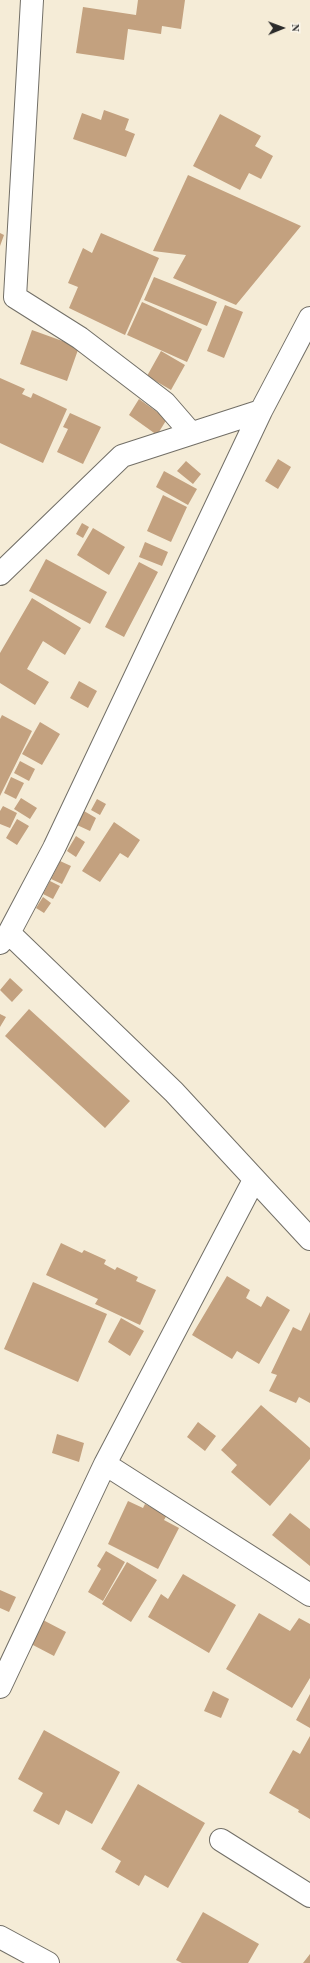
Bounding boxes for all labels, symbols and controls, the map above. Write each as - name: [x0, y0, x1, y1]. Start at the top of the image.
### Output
- north arrow: [262, 8, 302, 48]
- text: N: [289, 23, 300, 32]

